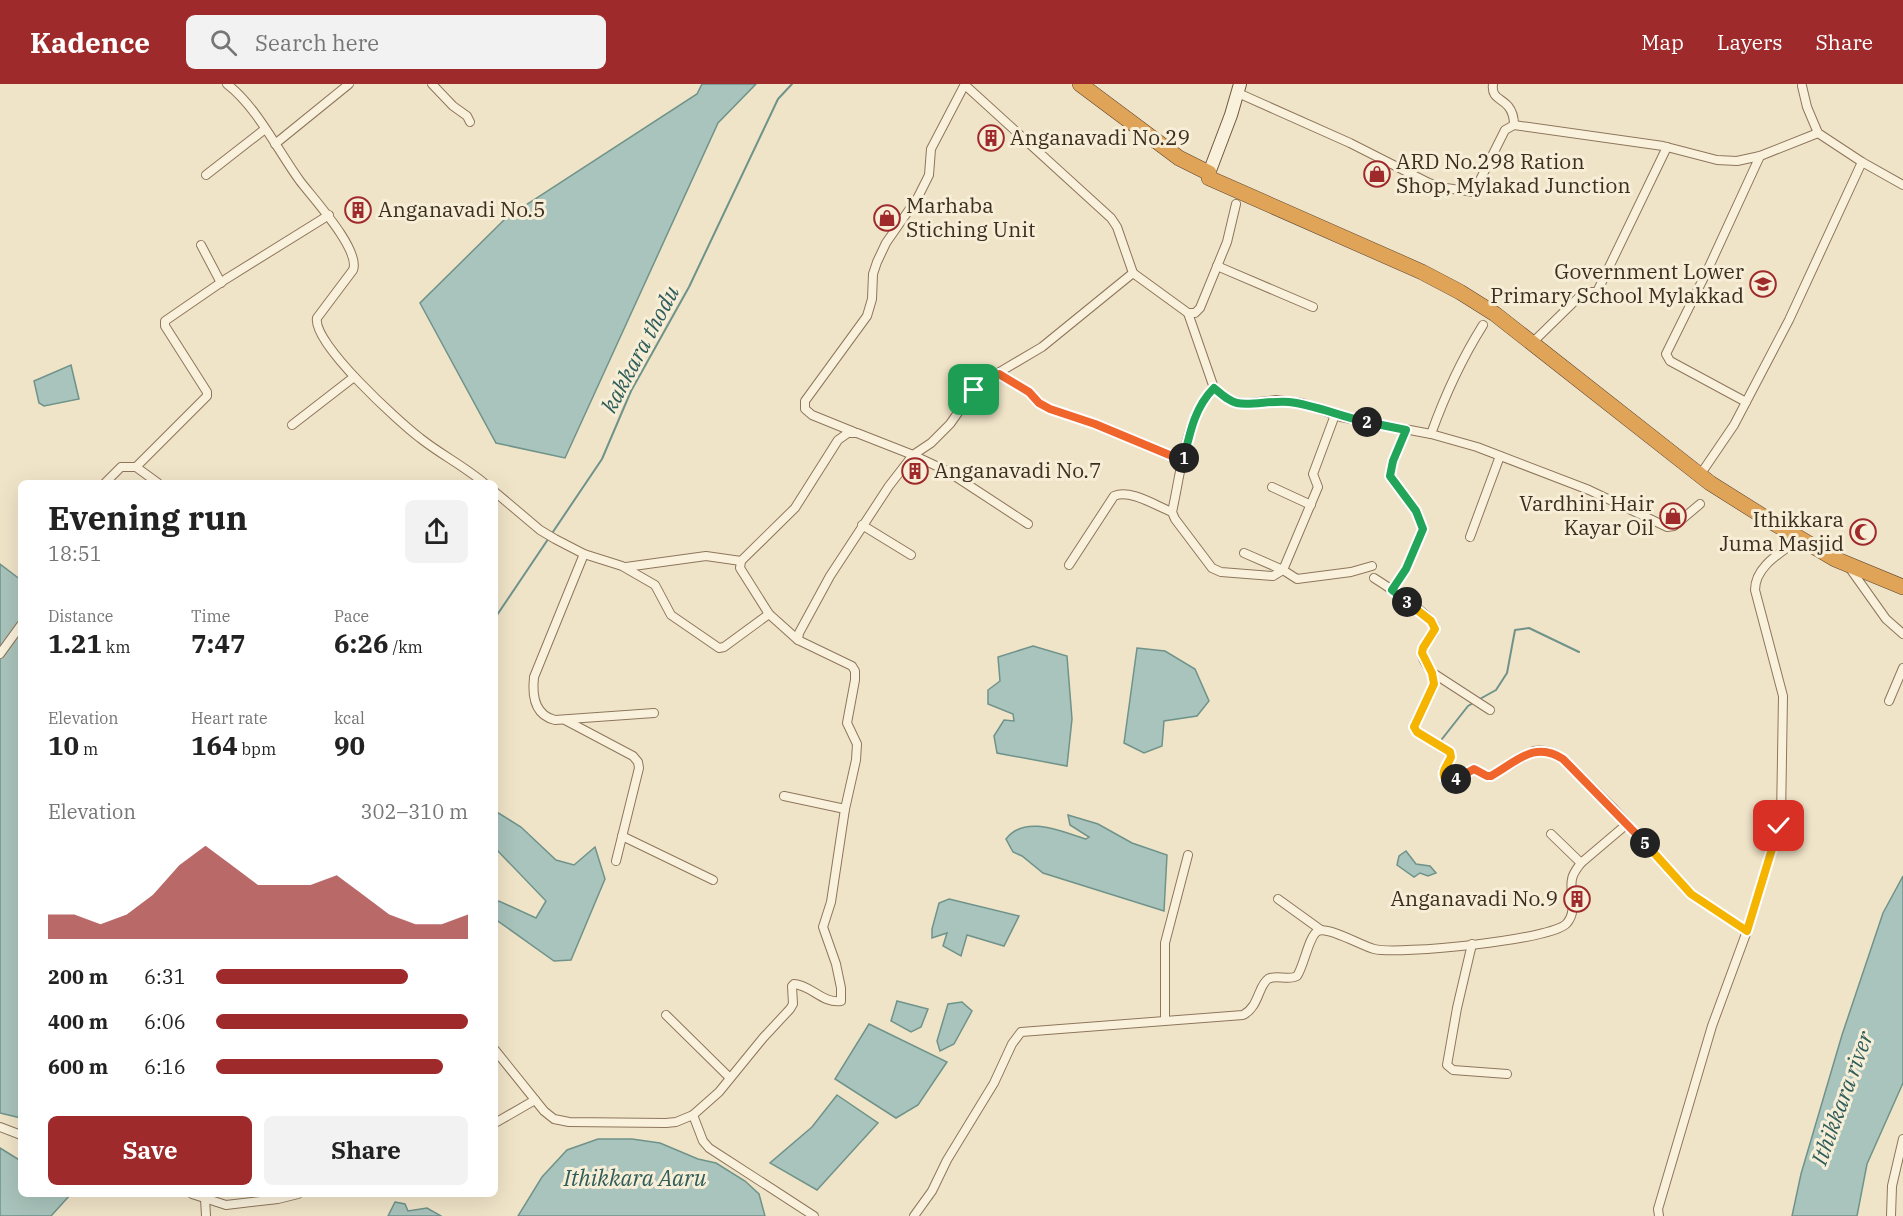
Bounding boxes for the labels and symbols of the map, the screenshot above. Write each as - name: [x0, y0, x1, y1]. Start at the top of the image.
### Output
- building icon: Anganavadi No.29: [976, 123, 1006, 153]
- place label: Anganavadi No.29: [1010, 123, 1190, 151]
- place label: ARD No.298 Ration Shop, Mylakad Junction: [1396, 147, 1631, 199]
- shop icon: ARD No.298 Ration Shop, Mylakad Junction: [1362, 159, 1392, 189]
- place label: Marhaba Stiching Unit: [906, 191, 1036, 243]
- building icon: Anganavadi No.5: [343, 195, 373, 225]
- place label: Anganavadi No.5: [378, 195, 546, 223]
- shop icon: Marhaba Stiching Unit: [872, 203, 902, 233]
- place label: Government Lower Primary School Mylakkad: [1490, 257, 1745, 309]
- school or university icon: Government Lower Primary School Mylakkad: [1748, 269, 1778, 299]
- water label: kakkara thodu: [594, 280, 685, 417]
- pin: [948, 364, 999, 415]
- pin: 2: [1352, 407, 1382, 437]
- pin: 1: [1169, 443, 1199, 473]
- building icon: Anganavadi No.7: [900, 456, 930, 486]
- place label: Anganavadi No.7: [934, 456, 1102, 484]
- place label: Vardhini Hair Kayar Oil: [1519, 489, 1655, 541]
- shop icon: Vardhini Hair Kayar Oil: [1658, 501, 1688, 531]
- place label: Ithikkara Juma Masjid: [1719, 505, 1844, 557]
- mosque icon: Ithikkara Juma Masjid: [1848, 517, 1878, 547]
- pin: 3: [1392, 587, 1422, 617]
- pin: 4: [1441, 764, 1471, 794]
- pin: [1753, 800, 1804, 851]
- pin: 5: [1630, 828, 1660, 858]
- place label: Anganavadi No.9: [1390, 884, 1558, 912]
- building icon: Anganavadi No.9: [1562, 884, 1592, 914]
- water label: Ithikkara river: [1804, 1026, 1880, 1170]
- water label: Ithikkara Aaru: [563, 1163, 707, 1192]

